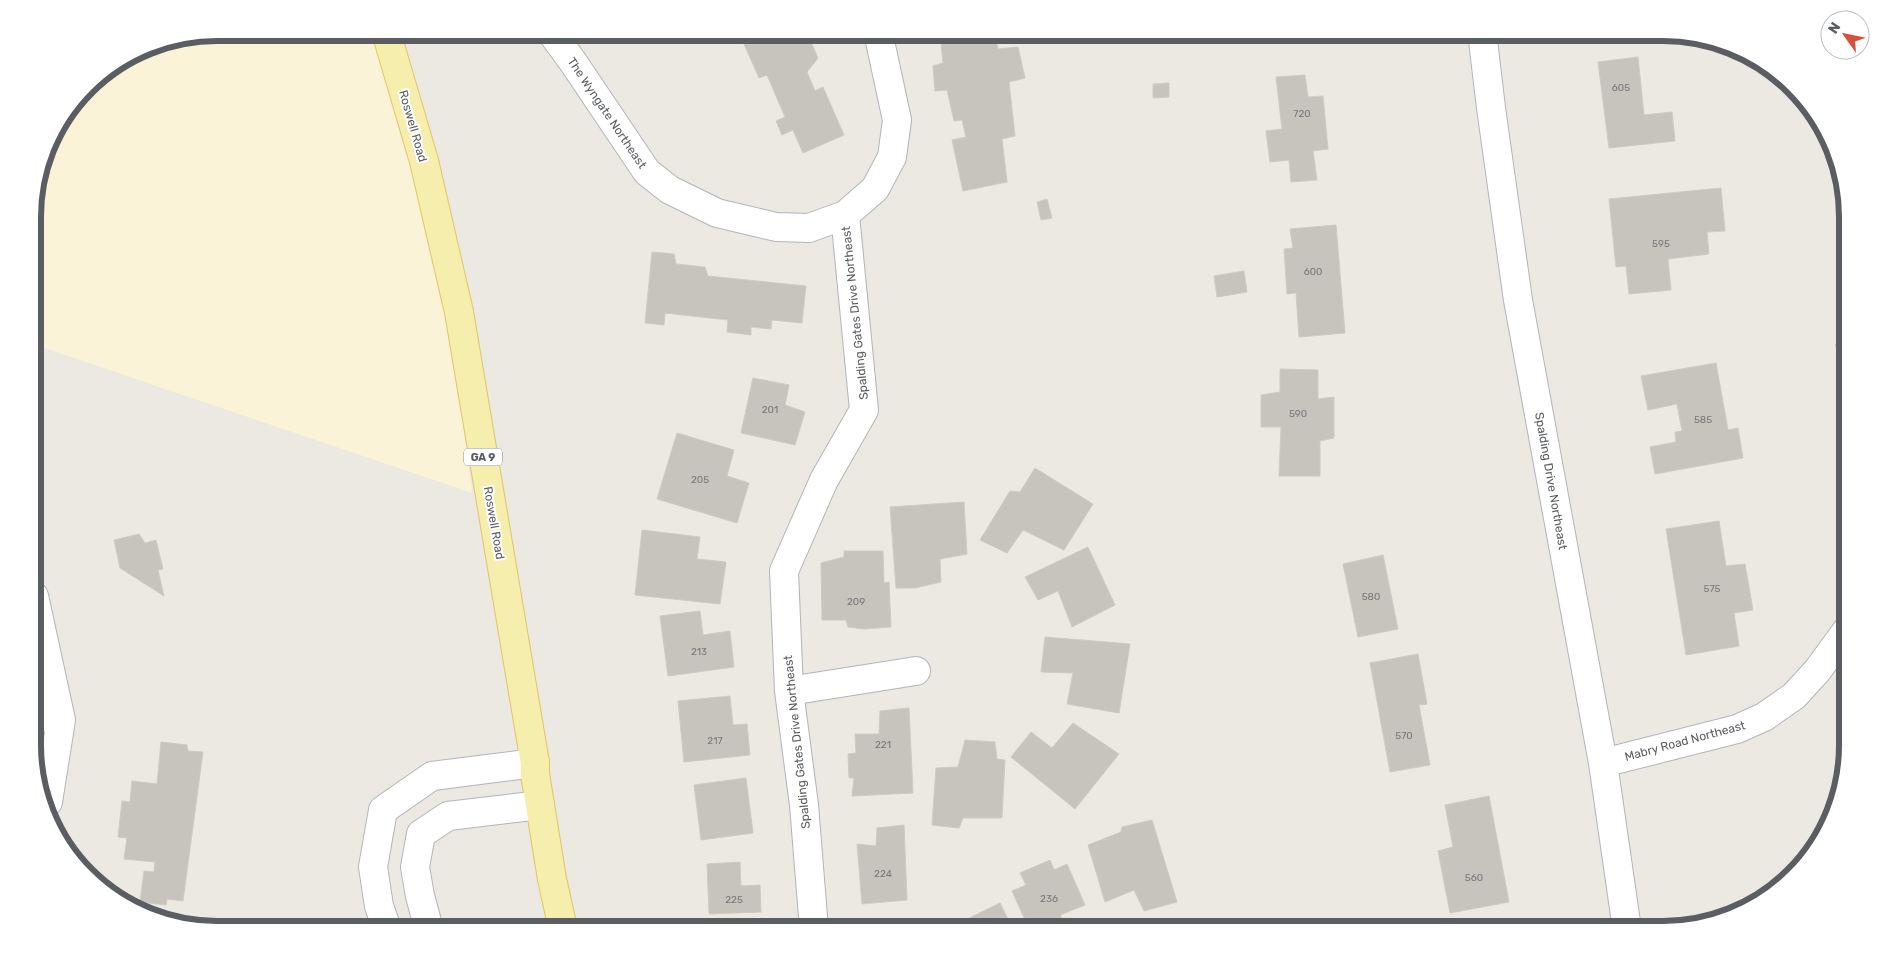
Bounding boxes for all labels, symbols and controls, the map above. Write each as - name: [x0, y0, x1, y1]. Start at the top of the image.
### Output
- north arrow: [1820, 10, 1870, 60]
- text: N: [1825, 19, 1844, 37]
- street label: The Wyngate Northeast: [565, 55, 650, 171]
- house number: 605: [1612, 82, 1630, 94]
- street label: Roswell Road: [396, 88, 430, 164]
- house number: 720: [1293, 108, 1311, 120]
- street label: Spalding Gates Drive Northeast: [839, 225, 871, 401]
- house number: 595: [1652, 238, 1670, 250]
- house number: 600: [1304, 266, 1322, 278]
- house number: 201: [762, 404, 778, 416]
- house number: 590: [1289, 408, 1307, 420]
- street label: Spalding Drive Northeast: [1532, 411, 1570, 551]
- house number: 585: [1694, 414, 1712, 426]
- road number: GA 9: [464, 448, 502, 466]
- house number: 205: [691, 474, 709, 486]
- street label: Roswell Road: [481, 485, 507, 561]
- house number: 575: [1703, 583, 1721, 595]
- house number: 580: [1362, 591, 1380, 603]
- house number: 209: [847, 596, 865, 608]
- house number: 213: [691, 646, 707, 658]
- street label: Spalding Gates Drive Northeast: [781, 654, 813, 830]
- street label: Mabry Road Northeast: [1623, 718, 1747, 764]
- house number: 570: [1395, 730, 1413, 742]
- house number: 217: [707, 735, 723, 747]
- house number: 221: [875, 739, 891, 751]
- house number: 224: [874, 868, 892, 880]
- house number: 560: [1465, 872, 1483, 884]
- house number: 236: [1040, 893, 1058, 905]
- house number: 225: [725, 894, 743, 906]

